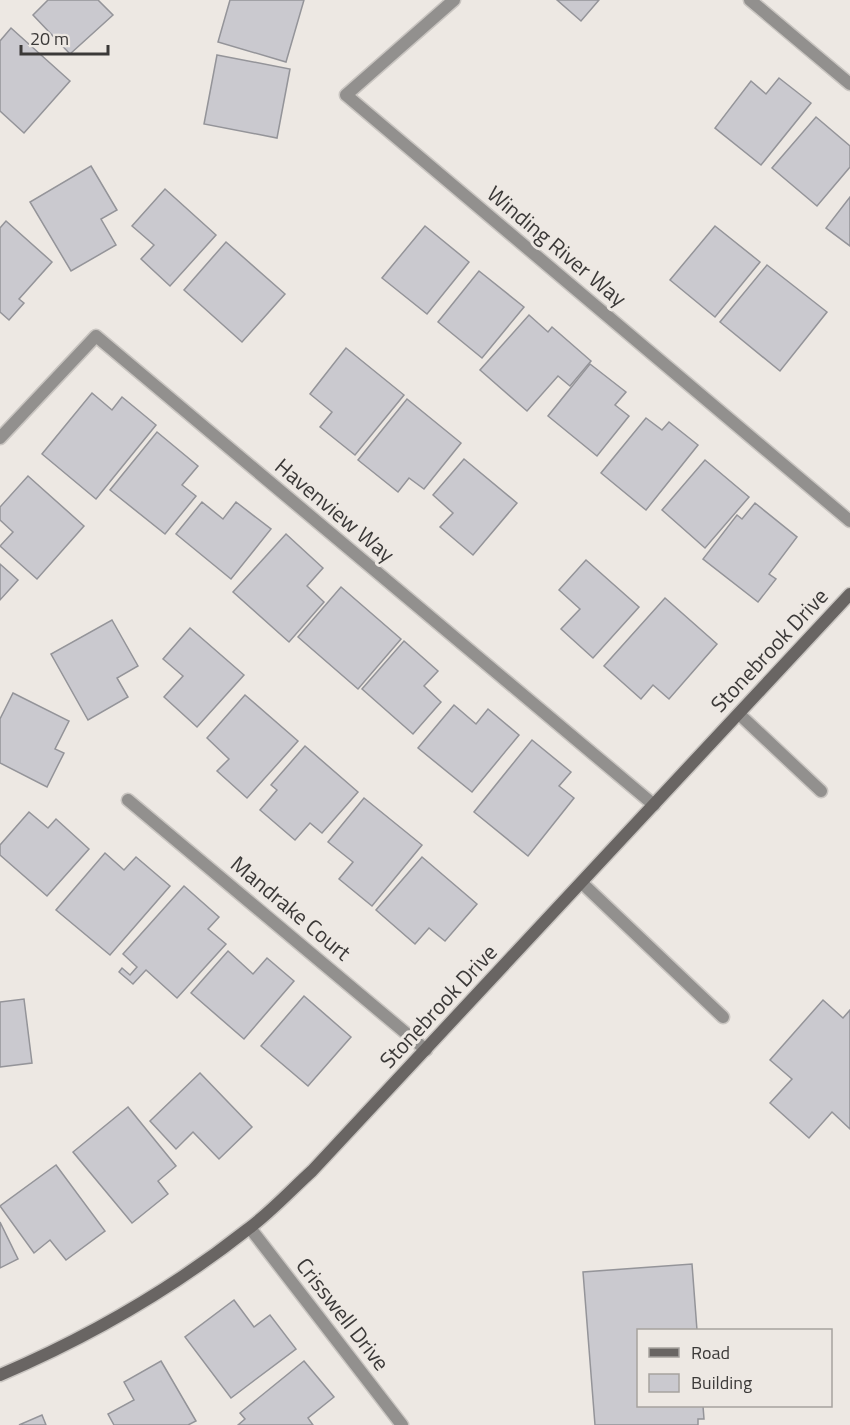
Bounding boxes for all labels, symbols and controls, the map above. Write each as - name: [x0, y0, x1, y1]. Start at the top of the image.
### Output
- scale bar: [21, 18, 108, 56]
- text: 20 m: [30, 25, 69, 52]
- street label: Winding River Way: [480, 177, 635, 315]
- street label: Havenview Way: [268, 450, 403, 571]
- street label: Stonebrook Drive: [702, 580, 836, 720]
- street label: Mandrake Court: [223, 847, 359, 969]
- street label: Stonebrook Drive: [371, 936, 505, 1076]
- street label: Crisswell Drive: [288, 1250, 398, 1378]
- legend: [637, 1329, 832, 1407]
- text: Road: [691, 1339, 730, 1366]
- text: Building: [691, 1369, 752, 1396]

